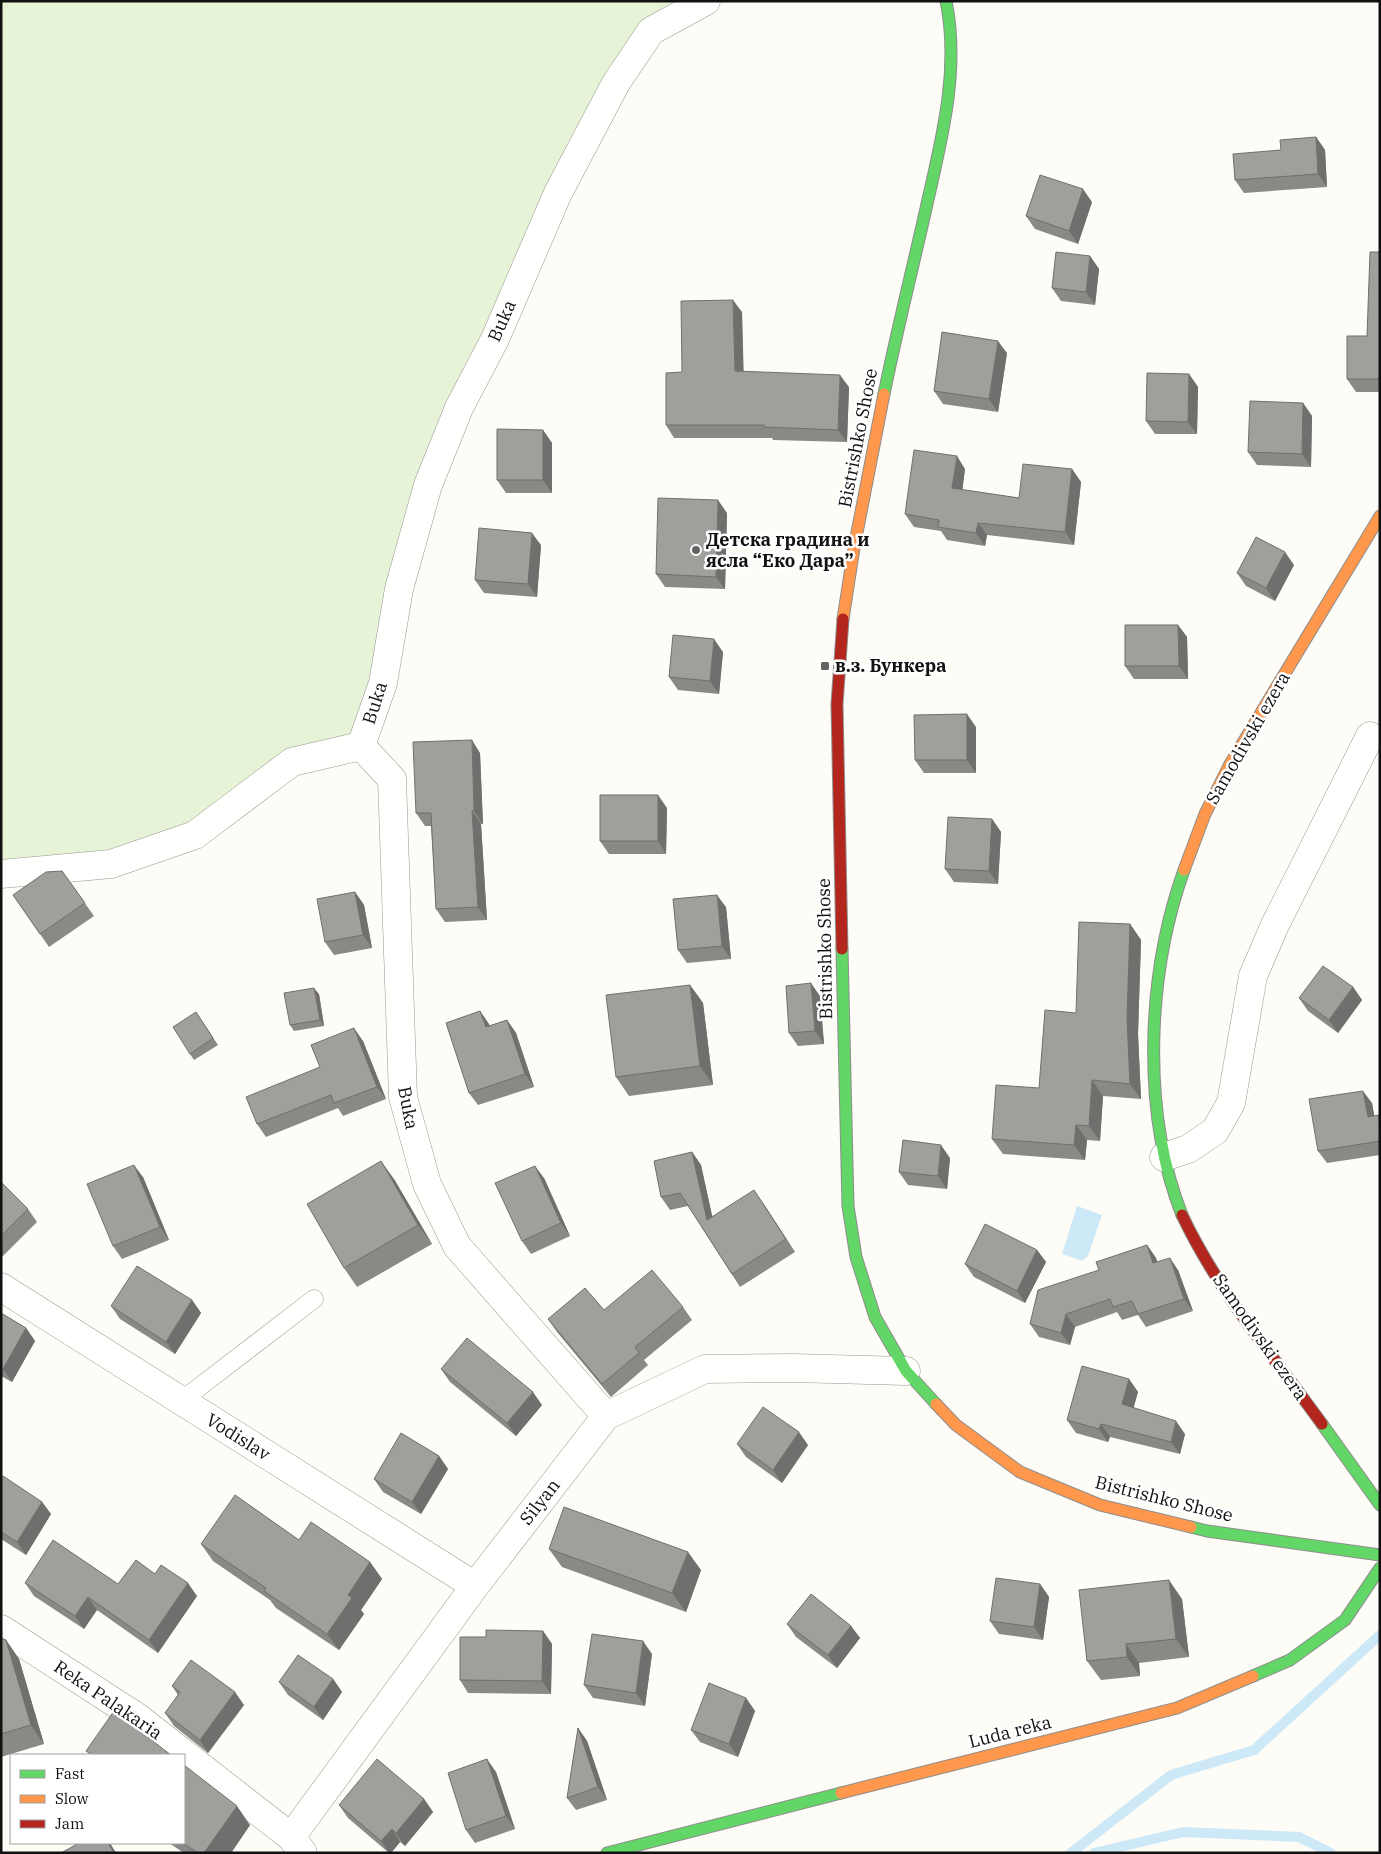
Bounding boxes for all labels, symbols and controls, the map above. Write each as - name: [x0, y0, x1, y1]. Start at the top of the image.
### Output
- street label: Buka: [482, 296, 521, 345]
- street label: Bistrishko Shose: [833, 366, 882, 509]
- place label: Детска градина и ясла “Еко Дара”: [706, 528, 869, 572]
- marker: Детска градина и ясла “Еко Дара”: [690, 544, 702, 556]
- place label: в.з. Бункера: [835, 654, 947, 677]
- marker: в.з. Бункера: [819, 660, 831, 672]
- street label: Samodivski ezera: [1200, 667, 1295, 808]
- street label: Buka: [357, 679, 392, 727]
- street label: Bistrishko Shose: [812, 878, 837, 1020]
- street label: Buka: [393, 1084, 424, 1132]
- street label: Samodivski ezera: [1208, 1269, 1313, 1405]
- street label: Vodislav: [202, 1408, 275, 1465]
- street label: Bistrishko Shose: [1093, 1470, 1235, 1527]
- street label: Silyan: [514, 1474, 565, 1529]
- street label: Reka Palakaria: [50, 1655, 167, 1744]
- street label: Luda reka: [966, 1710, 1054, 1753]
- legend: [10, 1754, 185, 1844]
- text: Fast: [55, 1764, 85, 1783]
- text: Slow: [55, 1789, 89, 1808]
- text: Jam: [55, 1814, 84, 1833]

